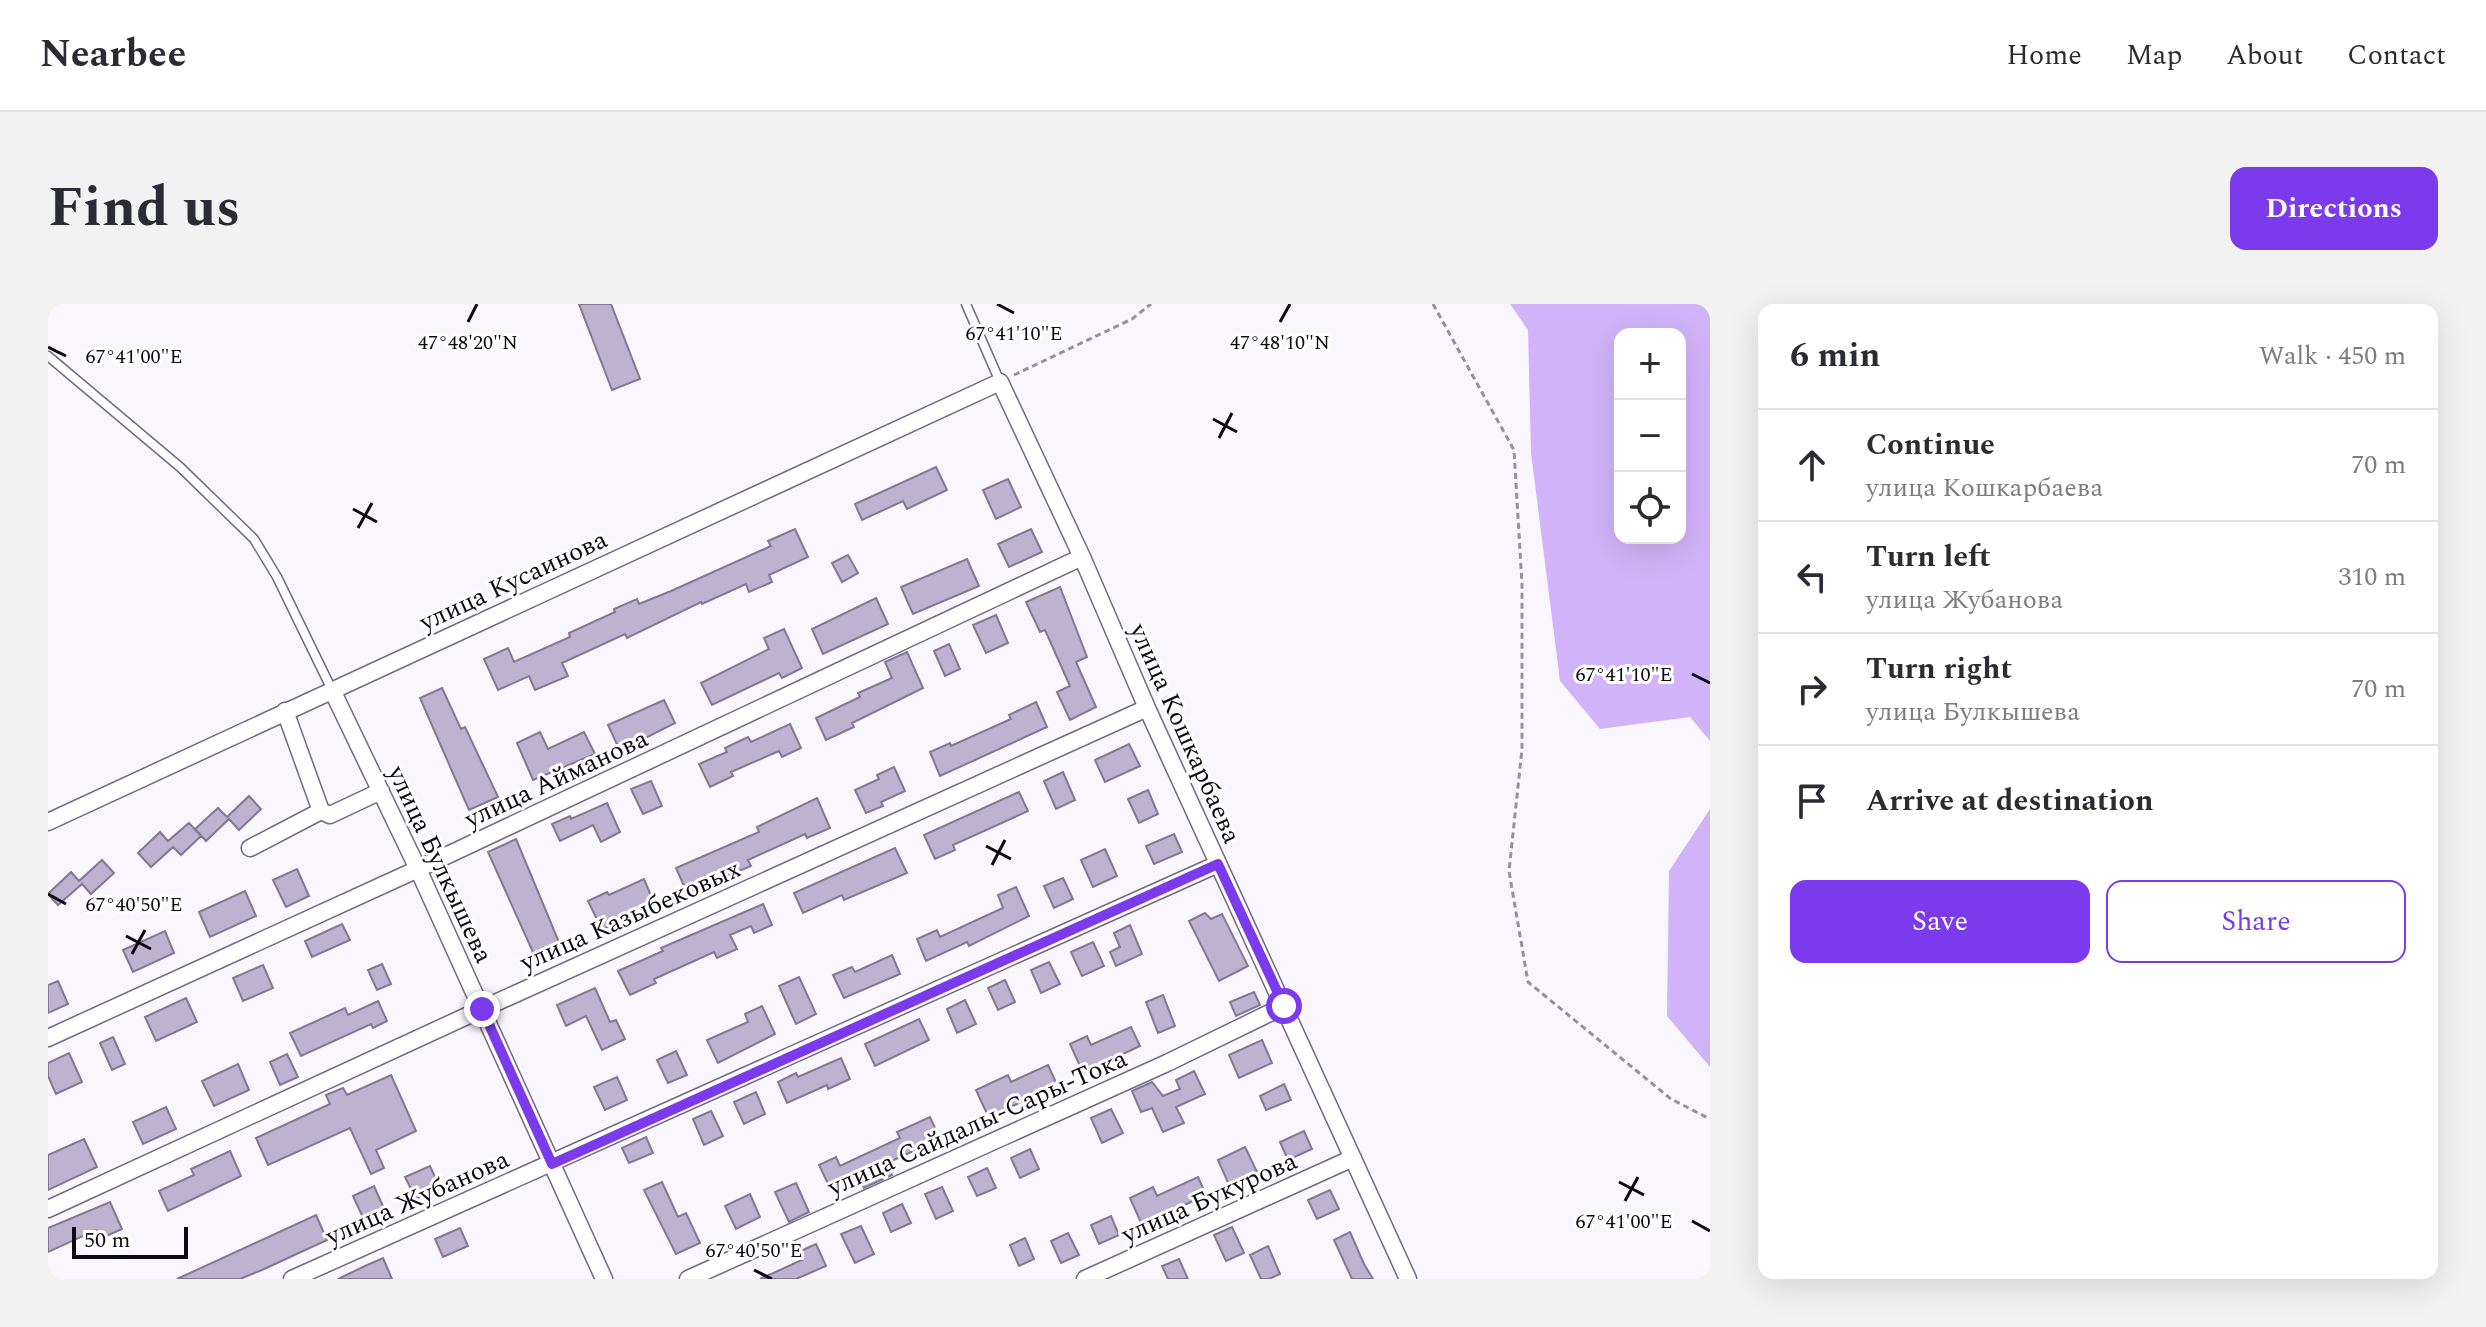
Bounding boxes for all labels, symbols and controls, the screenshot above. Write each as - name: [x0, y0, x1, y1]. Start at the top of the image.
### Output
- text: Nearbee: [40, 26, 186, 84]
- text: Home: [2006, 34, 2082, 77]
- text: Map: [2126, 34, 2182, 77]
- text: About: [2226, 34, 2303, 77]
- text: Contact: [2347, 34, 2446, 77]
- text: Find us: [48, 166, 241, 251]
- button: Directions: [2230, 167, 2438, 250]
- text: 67°41'10"E: [965, 319, 1063, 349]
- text: 47°48'20"N: [418, 328, 518, 358]
- text: 47°48'10"N: [1230, 328, 1330, 358]
- map controls: [1614, 328, 1686, 544]
- button: +: [1614, 328, 1686, 400]
- text: 6 min: [1790, 330, 1880, 382]
- text: Walk · 450 m: [2259, 336, 2406, 376]
- text: 67°41'00"E: [85, 342, 183, 372]
- button: −: [1614, 400, 1686, 472]
- text: Continue: [1866, 422, 1995, 468]
- icon: ahead: [1790, 443, 1834, 487]
- text: 70 m: [2351, 445, 2406, 485]
- text: улица Кошкарбаева: [1866, 468, 2103, 508]
- button: locate: [1614, 472, 1686, 544]
- street label: улица Кусаинова: [412, 520, 614, 642]
- text: Turn left: [1866, 534, 1991, 580]
- icon: left: [1790, 555, 1834, 599]
- text: 310 m: [2338, 557, 2406, 597]
- text: улица Жубанова: [1866, 580, 2063, 620]
- street label: улица Кошкарбаева: [1118, 616, 1252, 850]
- text: Turn right: [1866, 646, 2012, 692]
- text: 67°41'10"E: [1575, 660, 1673, 690]
- icon: right: [1790, 667, 1834, 711]
- text: 70 m: [2351, 669, 2406, 709]
- text: улица Булкышева: [1866, 692, 2080, 732]
- street label: улица Айманова: [457, 719, 655, 839]
- street label: улица Булкышева: [376, 758, 504, 970]
- text: Arrive at destination: [1866, 778, 2153, 824]
- icon: arrive: [1790, 779, 1834, 823]
- street label: улица Казыбековых: [513, 849, 747, 983]
- button: Save: [1790, 880, 2090, 963]
- button: Share: [2106, 880, 2406, 963]
- text: 67°40'50"E: [85, 890, 183, 920]
- route start: [1266, 988, 1302, 1024]
- route end: [464, 991, 500, 1027]
- street label: улица Сайдалы-Сары-Тока: [820, 1039, 1134, 1208]
- street label: улица Жубанова: [318, 1139, 516, 1257]
- street label: улица Букурова: [1114, 1141, 1304, 1255]
- text: 67°41'00"E: [1575, 1207, 1673, 1237]
- scale bar: [72, 1223, 188, 1259]
- text: 50 m: [84, 1224, 130, 1257]
- text: 67°40'50"E: [705, 1236, 803, 1266]

